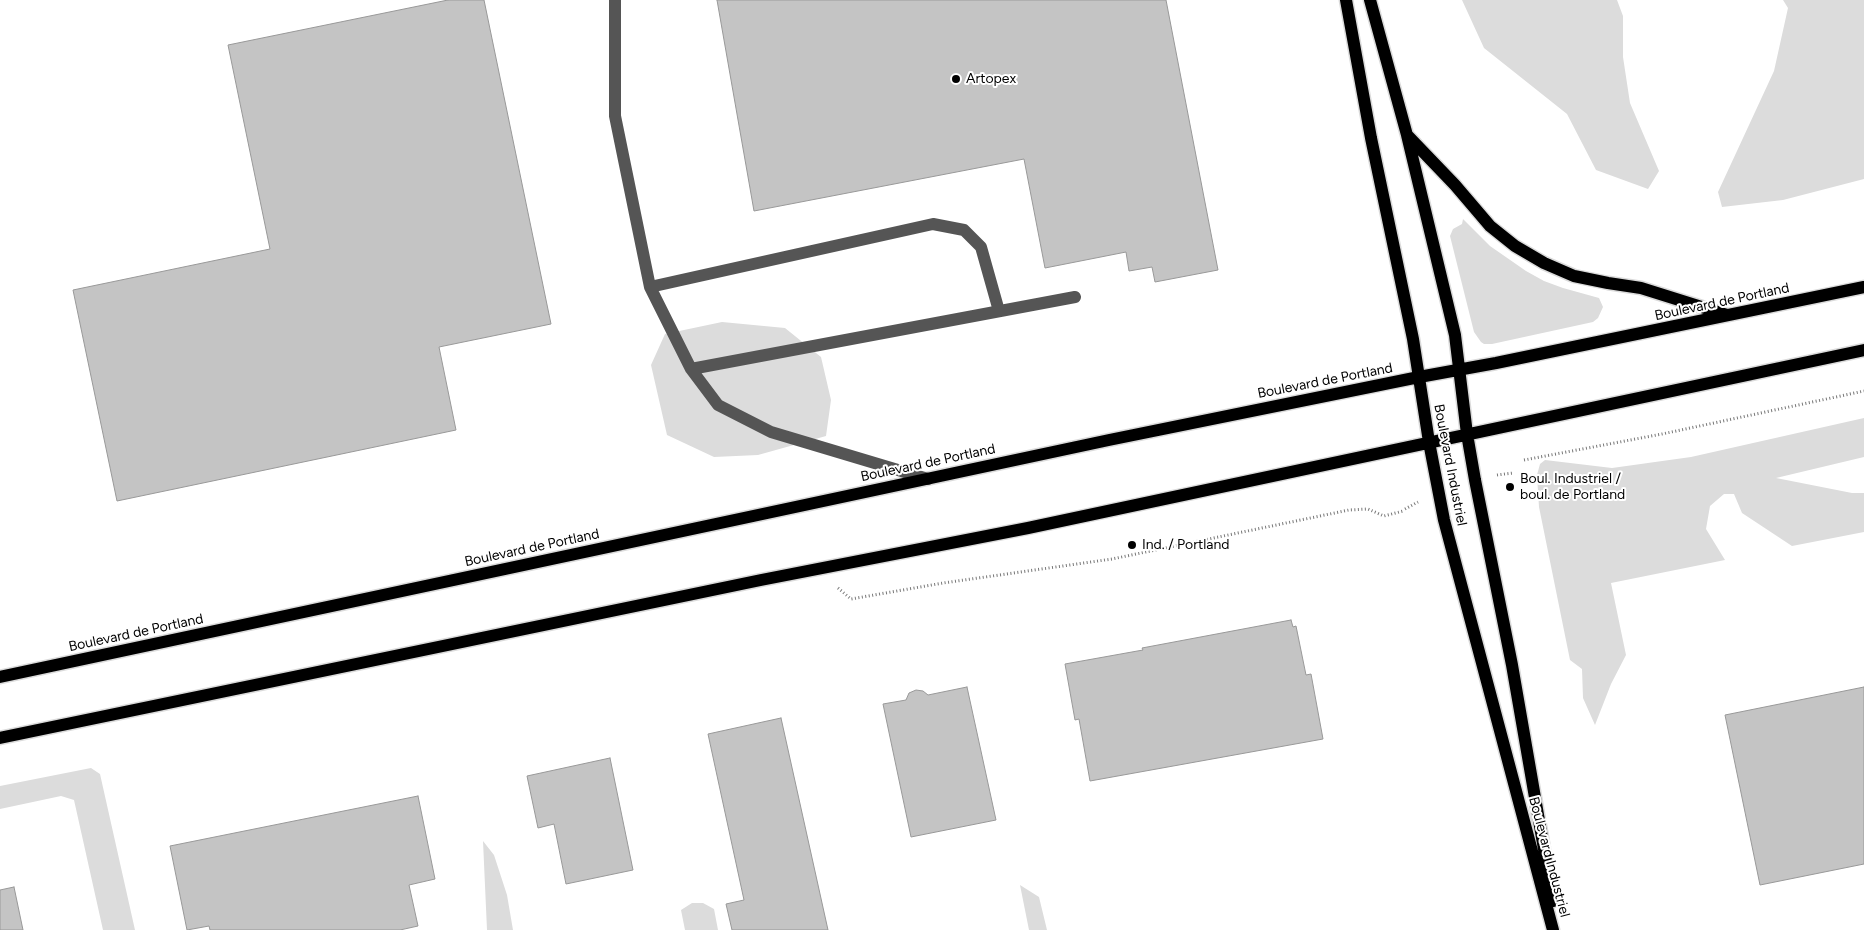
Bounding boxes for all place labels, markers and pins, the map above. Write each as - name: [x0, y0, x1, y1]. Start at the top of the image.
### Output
- place label: Artopex: [966, 71, 1016, 87]
- marker: Artopex: [950, 73, 962, 85]
- place label: Boul. Industriel / boul. de Portland: [1520, 471, 1625, 504]
- marker: Boul. Industriel / boul. de Portland: [1504, 481, 1516, 493]
- place label: Ind. / Portland: [1142, 537, 1229, 553]
- marker: Ind. / Portland: [1126, 539, 1138, 551]

